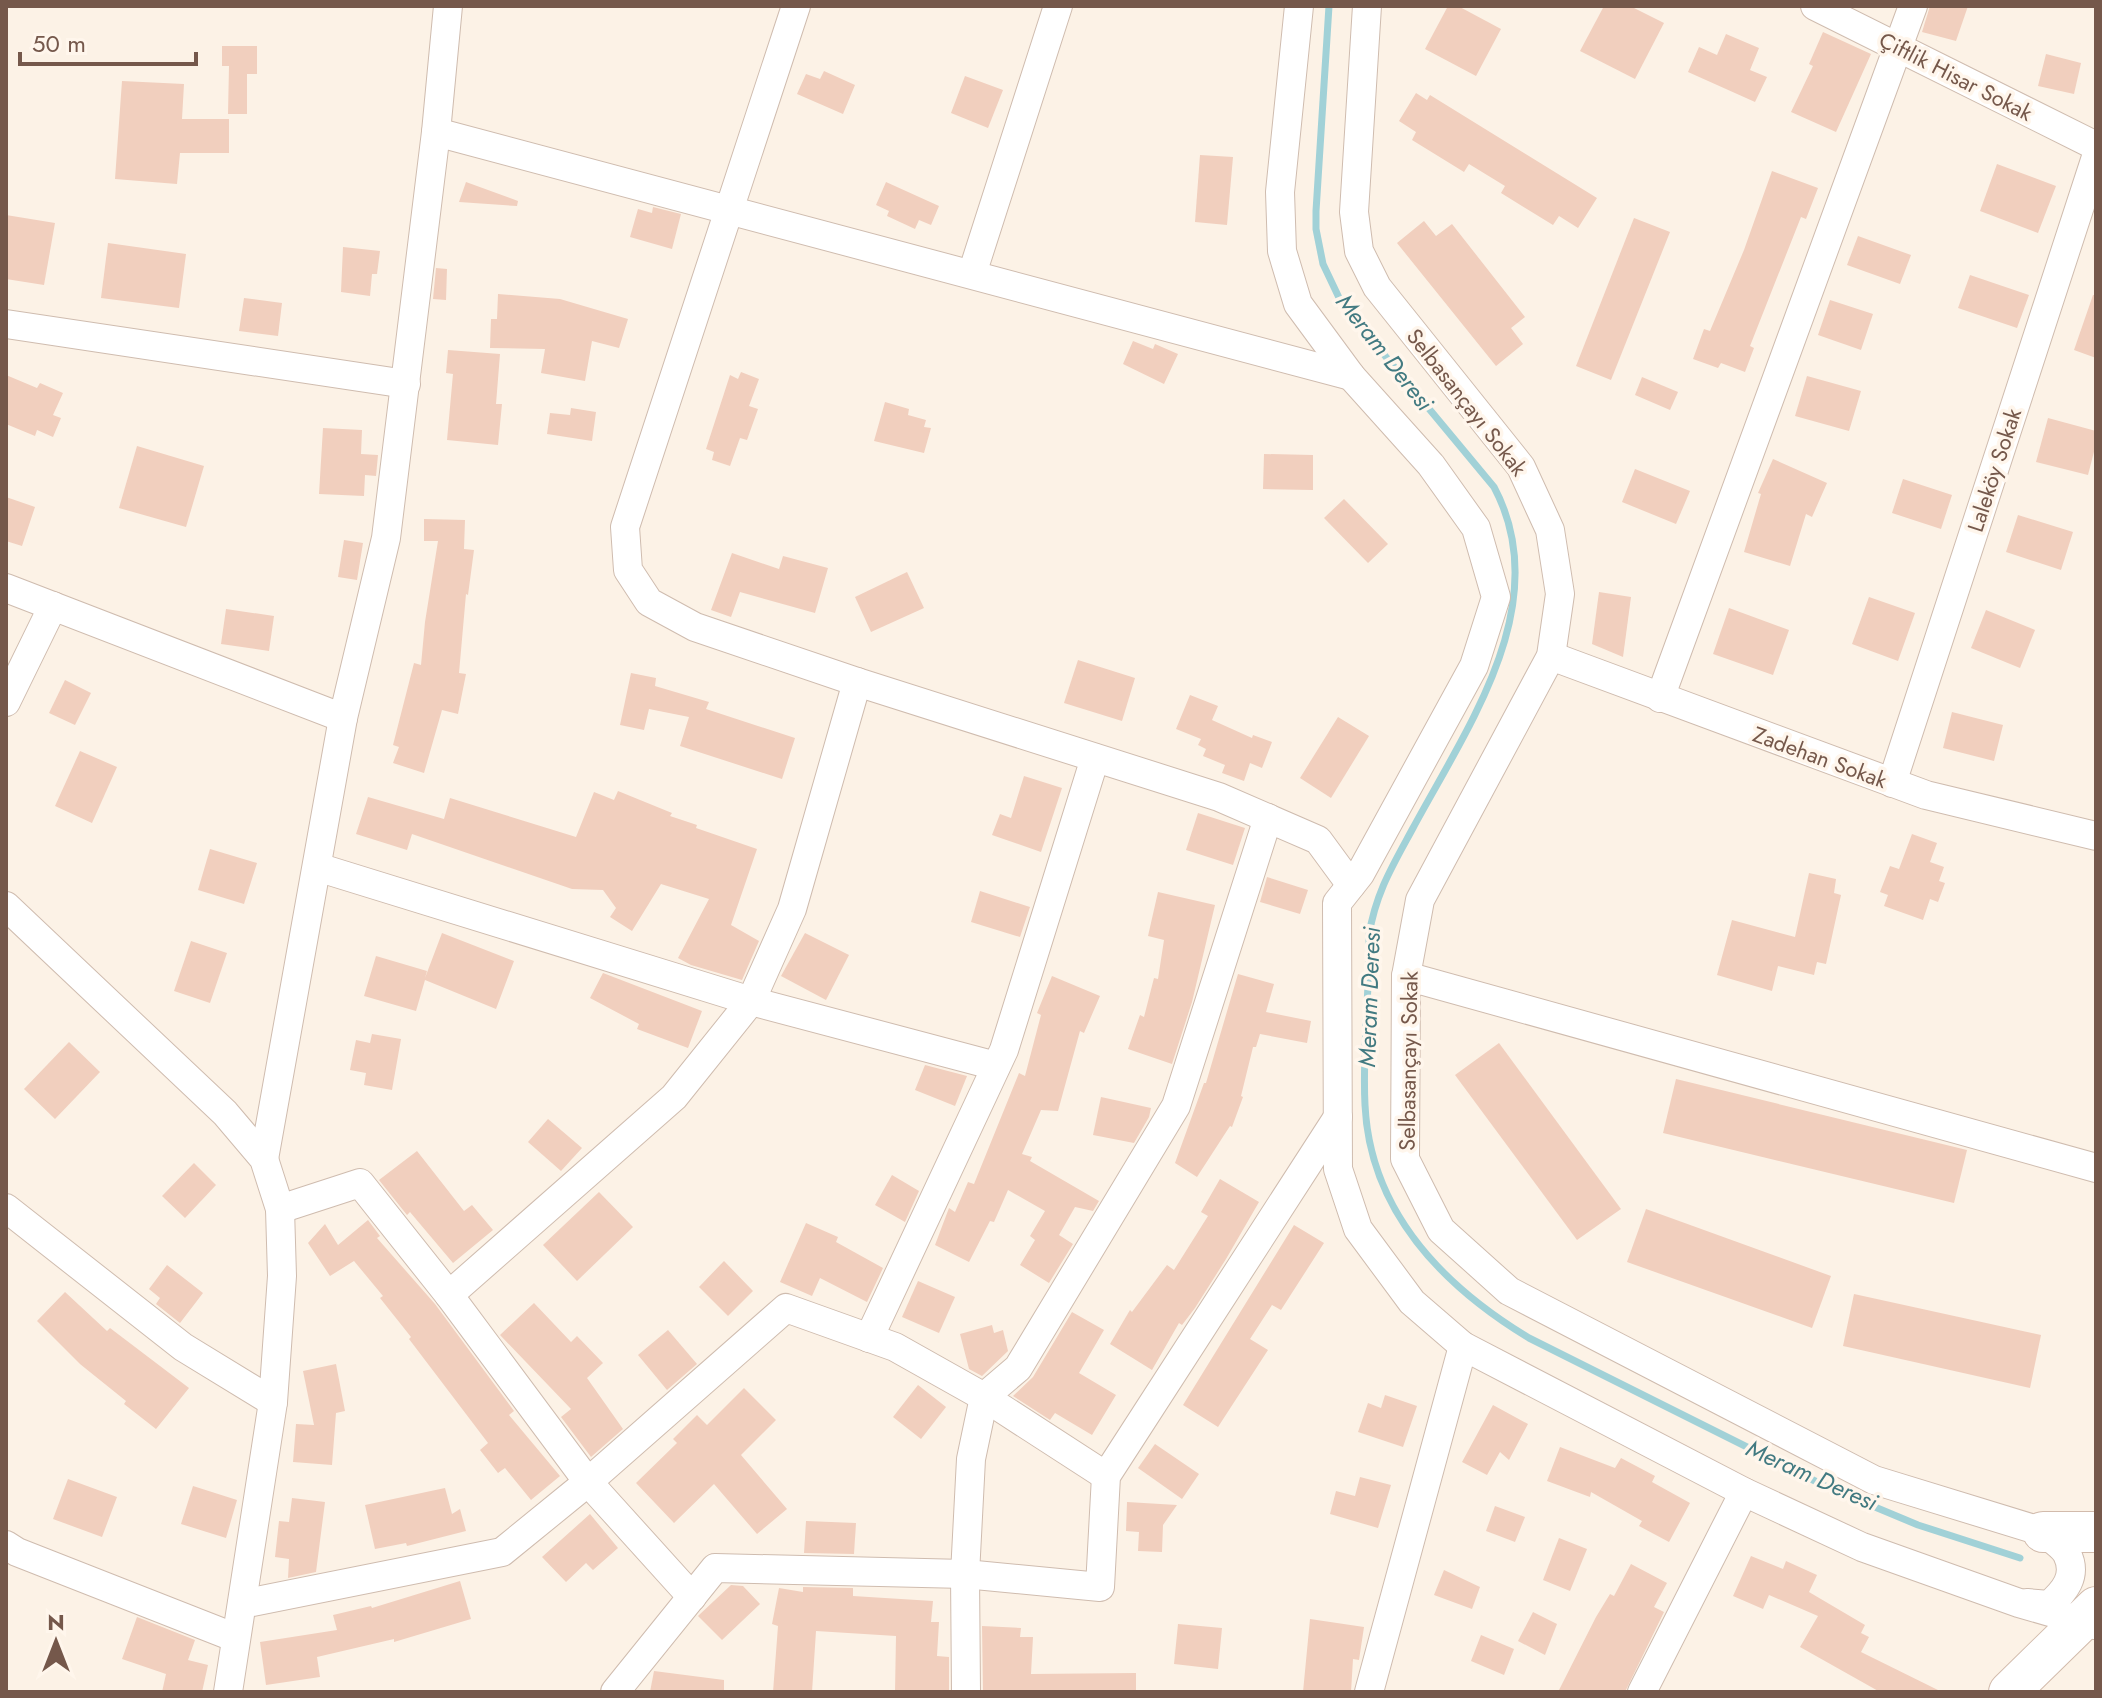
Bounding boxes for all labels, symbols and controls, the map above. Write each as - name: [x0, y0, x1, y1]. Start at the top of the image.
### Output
- scale bar: [20, 16, 196, 66]
- street label: Çiftlik Hisar Sokak: [1874, 23, 2039, 129]
- text: 50 m: [32, 26, 86, 61]
- water label: Meram Deresi: [1328, 286, 1443, 419]
- street label: Selbasançayı Sokak: [1399, 321, 1535, 483]
- street label: Laleköy Sokak: [1959, 404, 2029, 536]
- street label: Zadehan Sokak: [1748, 718, 1892, 796]
- water label: Meram Deresi: [1349, 925, 1389, 1068]
- street label: Selbasançayı Sokak: [1390, 971, 1426, 1151]
- water label: Meram Deresi: [1741, 1430, 1884, 1520]
- north arrow: [16, 1602, 96, 1682]
- text: N: [47, 1606, 65, 1638]

